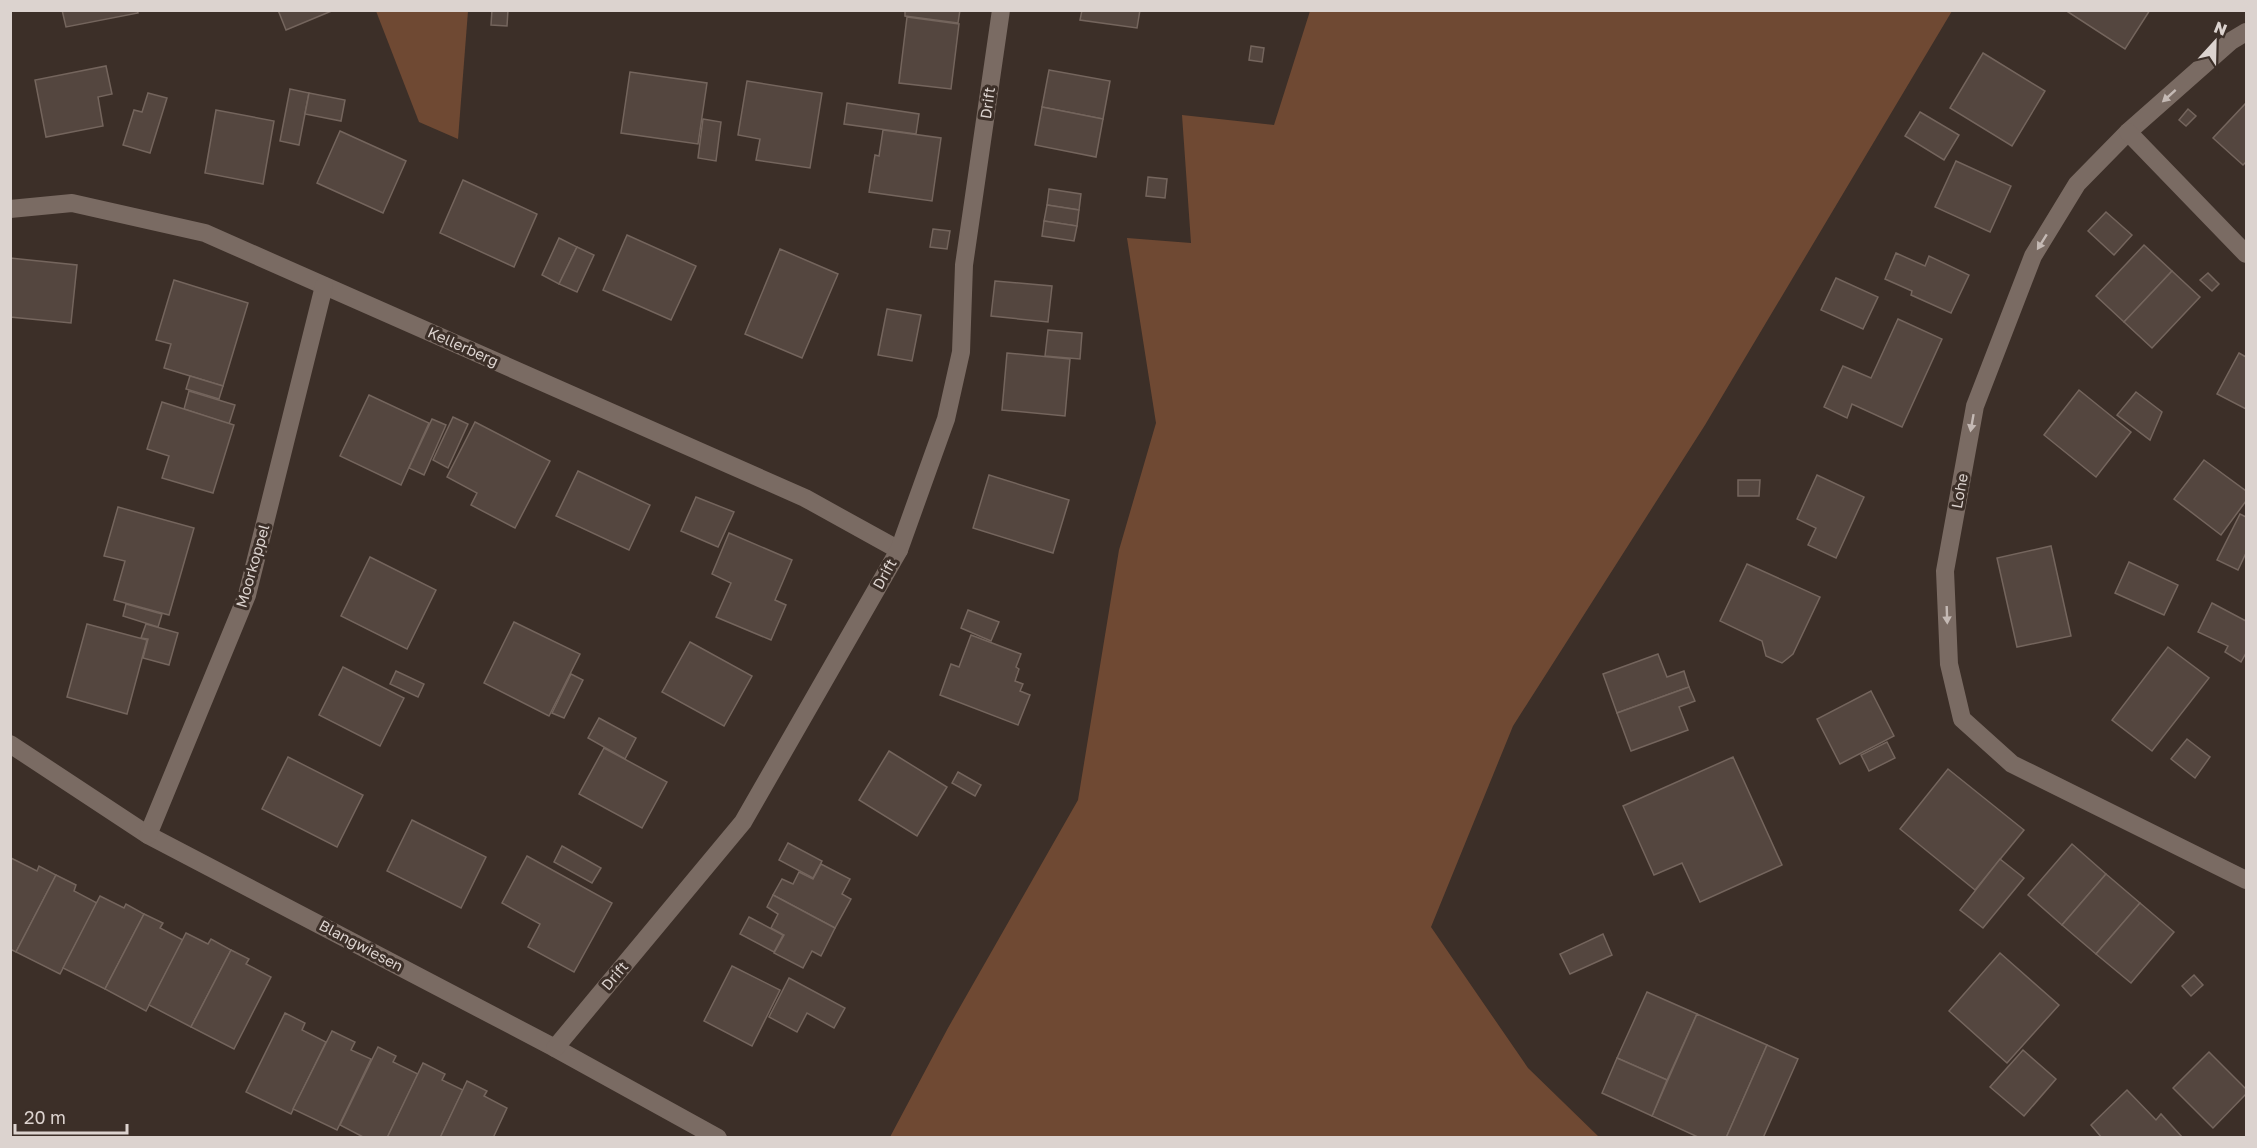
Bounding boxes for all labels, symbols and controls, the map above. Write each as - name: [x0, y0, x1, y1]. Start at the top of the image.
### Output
- north arrow: [2185, 12, 2245, 72]
- text: N: [2211, 17, 2230, 40]
- street label: Drift: [976, 86, 998, 120]
- one-way arrow: [2162, 89, 2177, 102]
- one-way arrow: [2037, 234, 2048, 250]
- street label: Kellerberg: [425, 322, 502, 370]
- one-way arrow: [1967, 414, 1976, 433]
- street label: Lohe: [1947, 472, 1971, 510]
- street label: Moorkoppel: [232, 522, 273, 609]
- street label: Drift: [868, 555, 900, 592]
- one-way arrow: [1942, 606, 1951, 625]
- street label: Blangwiesen: [316, 915, 407, 975]
- street label: Drift: [597, 957, 631, 993]
- scale bar: [15, 1097, 128, 1135]
- text: 20 m: [24, 1106, 66, 1128]

